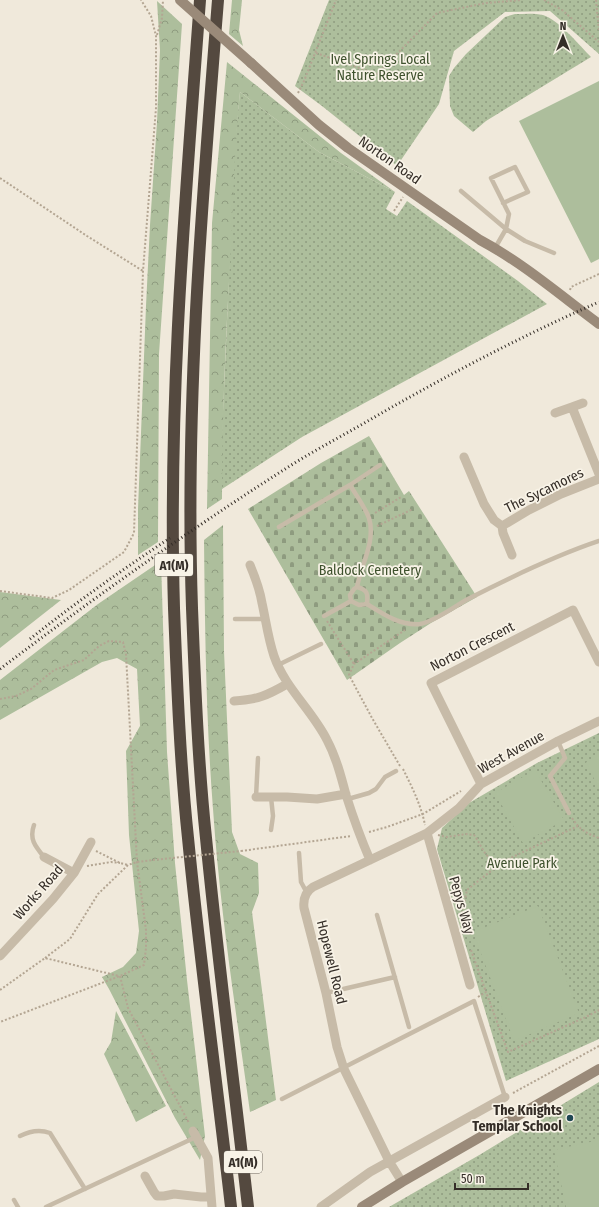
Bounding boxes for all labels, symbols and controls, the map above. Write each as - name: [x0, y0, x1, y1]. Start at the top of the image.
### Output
- north arrow: [543, 16, 583, 56]
- text: N: [560, 20, 566, 33]
- park label: Ivel Springs Local Nature Reserve: [330, 51, 430, 84]
- street label: Norton Road: [355, 133, 424, 188]
- street label: The Sycamores: [502, 464, 586, 517]
- road number: A1(M): [155, 554, 193, 576]
- park label: Baldock Cemetery: [319, 562, 422, 579]
- street label: Norton Crescent: [427, 618, 517, 675]
- street label: West Avenue: [475, 727, 547, 778]
- park label: Avenue Park: [487, 855, 558, 872]
- street label: Works Road: [10, 861, 67, 923]
- street label: Pepys Way: [445, 874, 478, 937]
- street label: Hopewell Road: [313, 918, 350, 1006]
- place label: The Knights Templar School: [472, 1102, 562, 1135]
- marker: The Knights Templar School: [565, 1113, 575, 1123]
- road number: A1(M): [224, 1151, 262, 1173]
- scale bar: [455, 1165, 528, 1191]
- text: 50 m: [461, 1172, 485, 1186]

